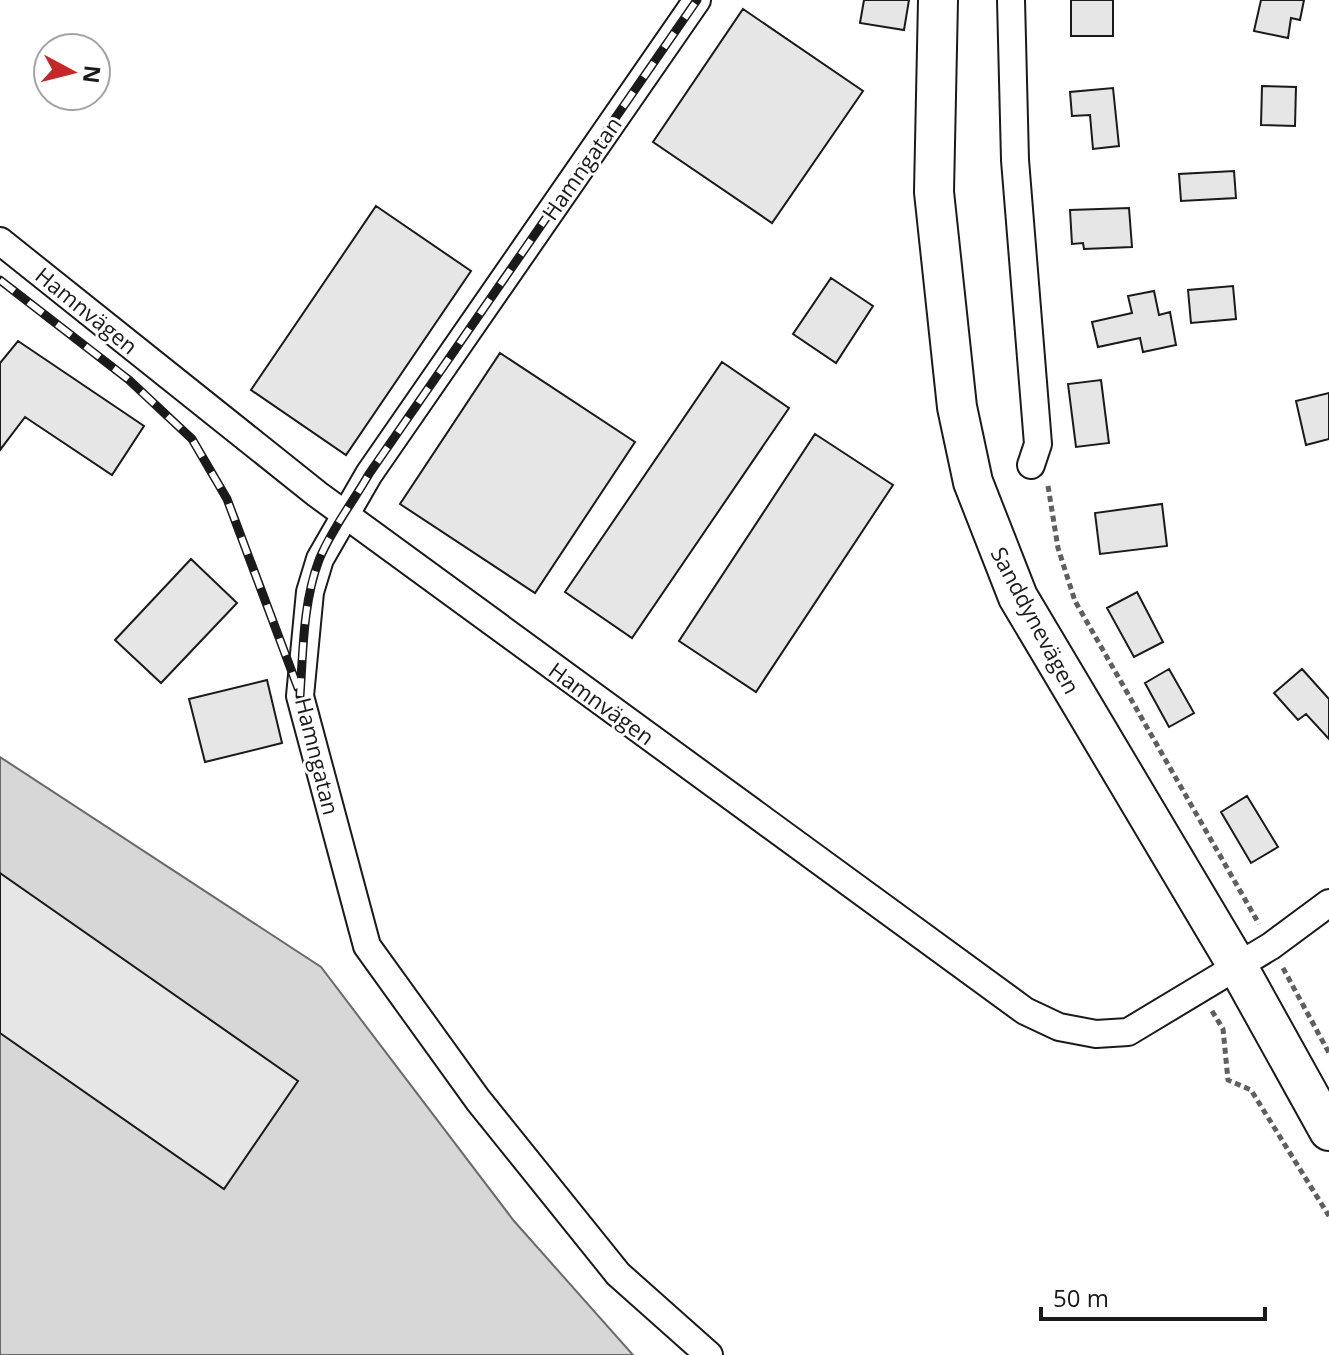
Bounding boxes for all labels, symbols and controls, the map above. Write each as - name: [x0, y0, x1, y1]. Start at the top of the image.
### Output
- north arrow: [32, 32, 112, 112]
- text: N: [77, 64, 109, 85]
- street label: Hamngatan: [534, 110, 628, 226]
- street label: Hamnvägen: [30, 260, 144, 360]
- street label: Sanddynevägen: [985, 541, 1087, 699]
- street label: Hamnvägen: [543, 655, 661, 751]
- street label: Hamngatan: [289, 694, 347, 818]
- scale bar: [1041, 1271, 1265, 1321]
- text: 50 m: [1053, 1281, 1109, 1314]

